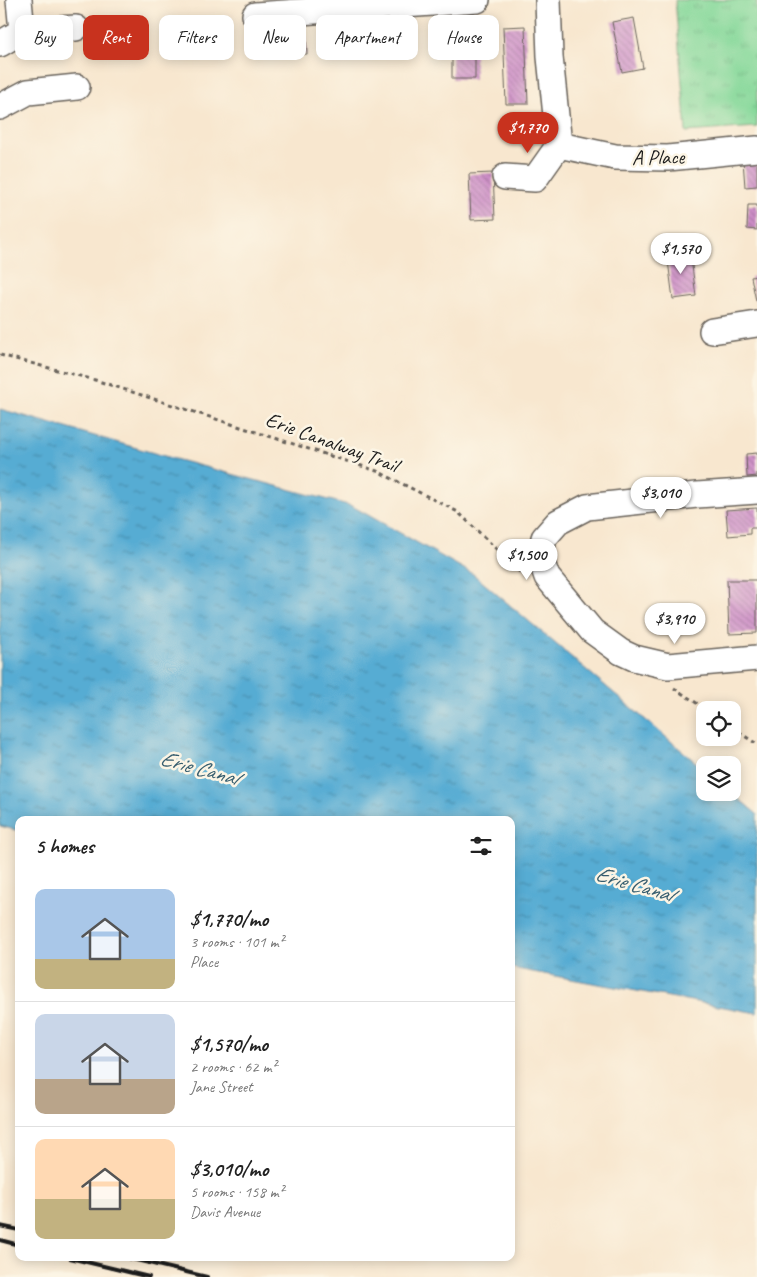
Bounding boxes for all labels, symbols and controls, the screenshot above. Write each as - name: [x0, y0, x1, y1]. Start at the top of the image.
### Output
- chip: Buy: [15, 15, 73, 60]
- chip: Rent: [83, 15, 149, 60]
- chip: Filters: [159, 15, 234, 60]
- chip: New: [244, 15, 306, 60]
- chip: Apartment: [316, 15, 418, 60]
- chip: House: [428, 15, 499, 60]
- pin: $1,770: [487, 112, 569, 154]
- text: $1,770: [508, 118, 548, 138]
- street label: A Place: [632, 144, 686, 170]
- pin: $1,570: [640, 232, 722, 275]
- text: $1,570: [662, 239, 700, 259]
- street label: Erie Canalway Trail: [262, 406, 405, 479]
- pin: $3,010: [620, 476, 702, 519]
- text: $3,010: [641, 483, 681, 503]
- pin: $1,500: [486, 538, 568, 581]
- text: $1,500: [508, 545, 546, 565]
- pin: $3,910: [634, 602, 716, 645]
- text: $3,910: [656, 609, 694, 629]
- map controls: [696, 701, 741, 801]
- button: locate: [696, 701, 741, 746]
- water label: Erie Canal: [157, 744, 248, 794]
- button: layers: [696, 756, 741, 801]
- icon: filters: [467, 832, 495, 860]
- text: 5 homes: [35, 833, 94, 859]
- water label: Erie Canal: [592, 860, 683, 910]
- text: $1,770/mo: [190, 906, 268, 932]
- icon: home: [75, 909, 135, 969]
- text: 3 rooms · 101 m²: [190, 932, 284, 952]
- text: Place: [190, 952, 218, 972]
- text: $1,570/mo: [190, 1031, 268, 1057]
- icon: home: [75, 1034, 135, 1094]
- text: 2 rooms · 62 m²: [190, 1057, 276, 1077]
- text: Jane Street: [190, 1077, 253, 1097]
- text: $3,010/mo: [190, 1156, 268, 1182]
- icon: home: [75, 1159, 135, 1219]
- text: 5 rooms · 158 m²: [190, 1182, 284, 1202]
- text: Davis Avenue: [190, 1202, 260, 1222]

